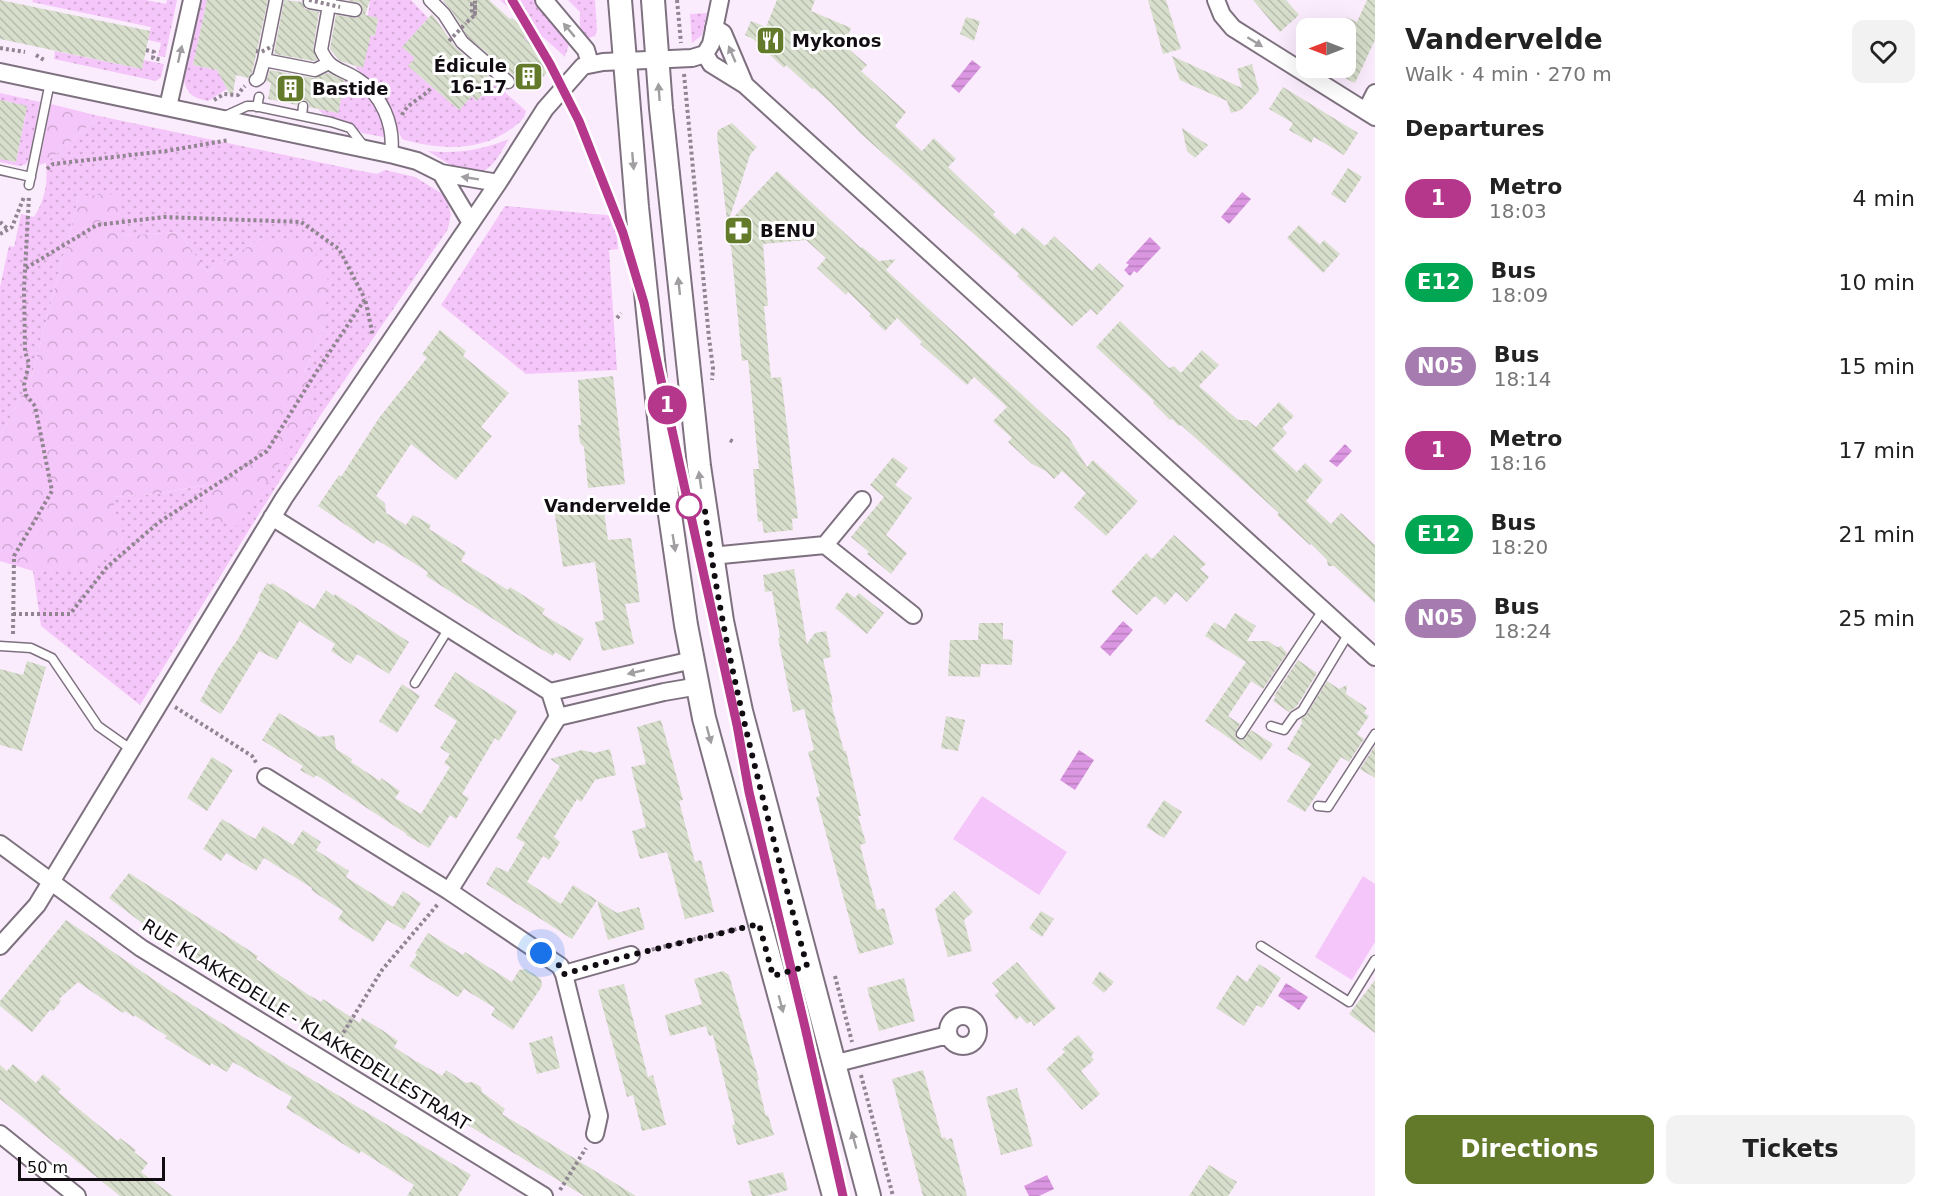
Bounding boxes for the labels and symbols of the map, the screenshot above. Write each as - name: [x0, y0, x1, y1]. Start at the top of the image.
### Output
- north arrow: [1296, 18, 1356, 78]
- one-way arrow: [563, 22, 576, 38]
- restaurant icon: Mykonos: [755, 25, 787, 57]
- place label: Mykonos: [792, 30, 881, 51]
- one-way arrow: [1246, 36, 1263, 47]
- one-way arrow: [176, 44, 186, 63]
- one-way arrow: [727, 45, 737, 63]
- place label: Édicule 16-17: [434, 55, 507, 97]
- building icon: Édicule 16-17: [512, 60, 544, 92]
- building icon: Bastide: [275, 73, 307, 105]
- place label: Bastide: [312, 78, 388, 99]
- one-way arrow: [655, 82, 664, 101]
- one-way arrow: [628, 152, 638, 171]
- one-way arrow: [460, 173, 479, 182]
- pharmacy icon: BENU: [723, 215, 755, 247]
- place label: BENU: [760, 220, 816, 241]
- one-way arrow: [675, 276, 684, 295]
- line badge: 1: [648, 386, 686, 424]
- one-way arrow: [696, 470, 705, 489]
- marker: Vandervelde: [676, 493, 702, 519]
- place label: Vandervelde: [544, 495, 671, 516]
- one-way arrow: [670, 534, 679, 553]
- one-way arrow: [626, 668, 645, 677]
- one-way arrow: [705, 726, 714, 744]
- street label: RUE KLAKKEDELLE - KLAKKEDELLESTRAAT: [139, 914, 475, 1135]
- your location: [526, 938, 556, 968]
- one-way arrow: [777, 995, 786, 1013]
- one-way arrow: [848, 1130, 858, 1149]
- scale bar: [18, 1154, 165, 1182]

